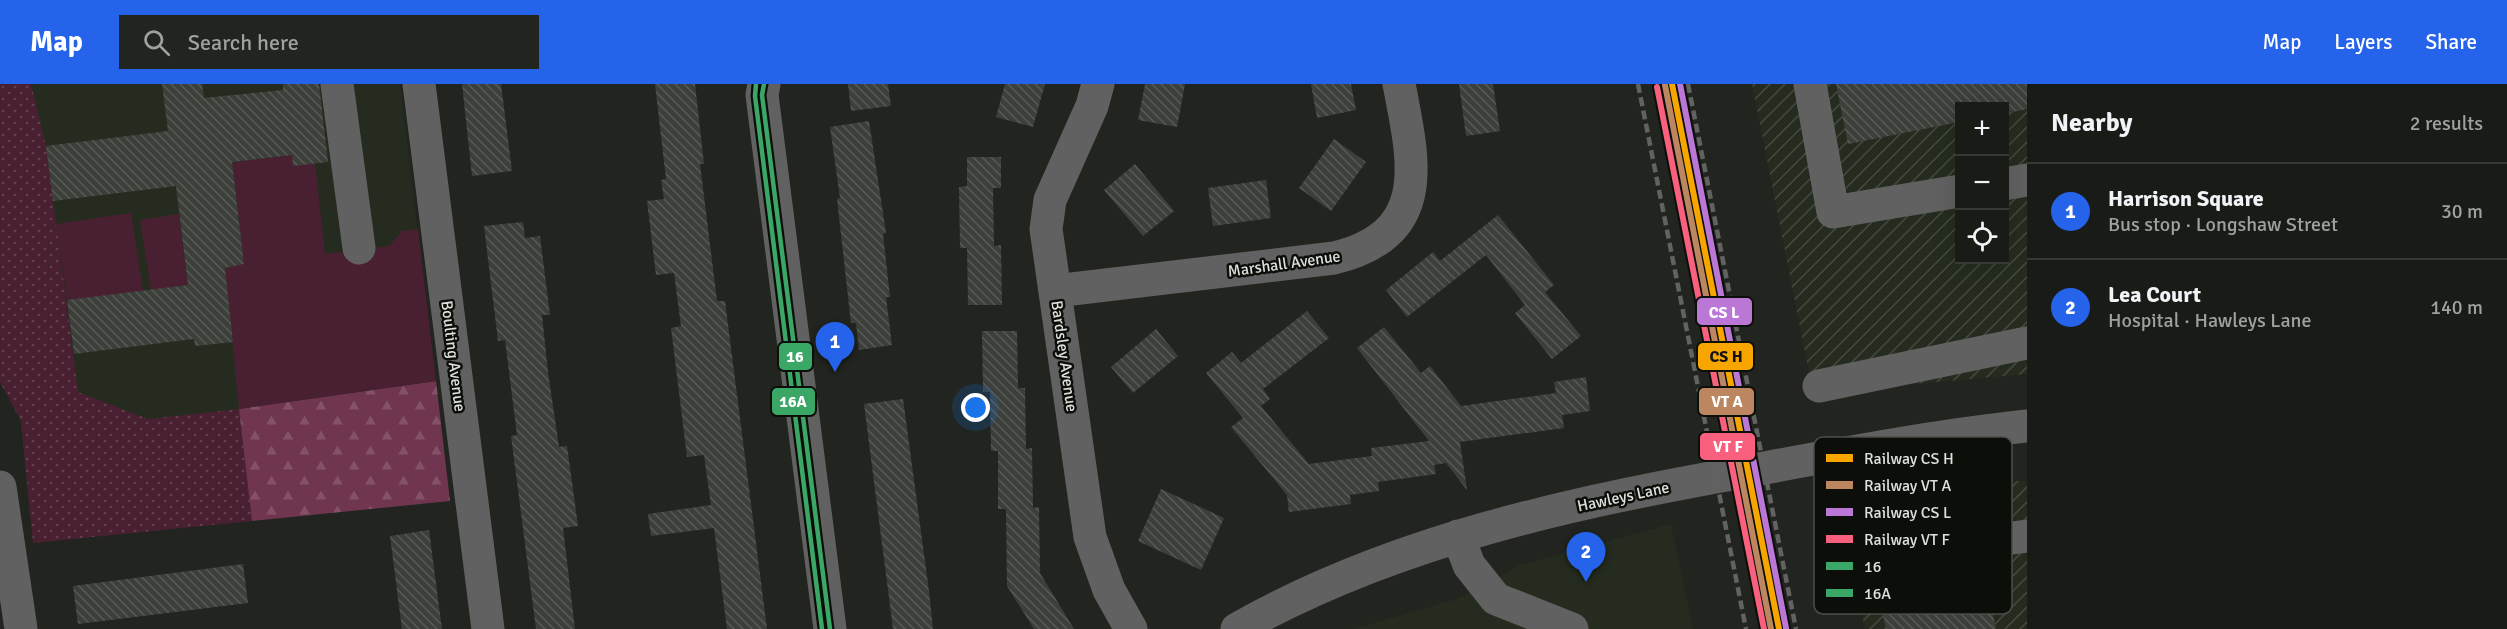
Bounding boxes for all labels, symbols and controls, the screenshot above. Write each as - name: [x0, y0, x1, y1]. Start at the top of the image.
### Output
- search box: [119, 15, 539, 69]
- text: Map: [30, 25, 83, 59]
- icon: search: [140, 26, 173, 59]
- text: Search here: [188, 29, 299, 56]
- text: Map: [2263, 29, 2301, 55]
- text: Layers: [2334, 29, 2392, 55]
- text: Share: [2425, 29, 2477, 55]
- map controls: [1955, 102, 2009, 264]
- button: +: [1955, 102, 2009, 156]
- text: Nearby: [2051, 107, 2132, 139]
- text: 2 results: [2410, 111, 2483, 136]
- button: −: [1955, 156, 2009, 210]
- text: Harrison Square: [2108, 185, 2264, 212]
- text: 1: [2065, 199, 2076, 224]
- text: 30 m: [2441, 199, 2483, 224]
- button: locate: [1955, 210, 2009, 264]
- text: Bus stop · Longshaw Street: [2108, 212, 2338, 237]
- street label: Marshall Avenue: [1227, 246, 1342, 282]
- text: Lea Court: [2108, 281, 2201, 308]
- text: 2: [2065, 295, 2076, 320]
- text: 140 m: [2430, 295, 2483, 320]
- line badge: CS L: [1696, 297, 1753, 326]
- street label: Boulting Avenue: [436, 299, 470, 413]
- street label: Bardsley Avenue: [1046, 299, 1082, 413]
- text: CS L: [1709, 303, 1740, 323]
- text: Hospital · Hawleys Lane: [2108, 308, 2312, 333]
- pin: 1: [816, 322, 854, 372]
- line badge: 16: [778, 342, 813, 371]
- line badge: CS H: [1697, 342, 1754, 371]
- text: 16: [786, 347, 804, 367]
- text: CS H: [1709, 347, 1743, 367]
- line badge: 16A: [771, 387, 816, 416]
- line badge: VT A: [1698, 387, 1755, 416]
- text: 16A: [779, 392, 808, 412]
- text: VT A: [1711, 392, 1744, 412]
- your location: [961, 393, 990, 422]
- line badge: VT F: [1699, 432, 1756, 461]
- text: VT F: [1713, 437, 1743, 457]
- legend: [1814, 437, 2012, 614]
- text: Railway CS H: [1864, 449, 1954, 469]
- text: Railway VT A: [1864, 476, 1951, 496]
- street label: Hawleys Lane: [1575, 477, 1671, 516]
- text: Railway CS L: [1864, 503, 1951, 523]
- text: Railway VT F: [1864, 530, 1950, 550]
- pin: 2: [1566, 532, 1606, 582]
- text: 16: [1864, 557, 1881, 577]
- text: 16A: [1864, 584, 1891, 604]

